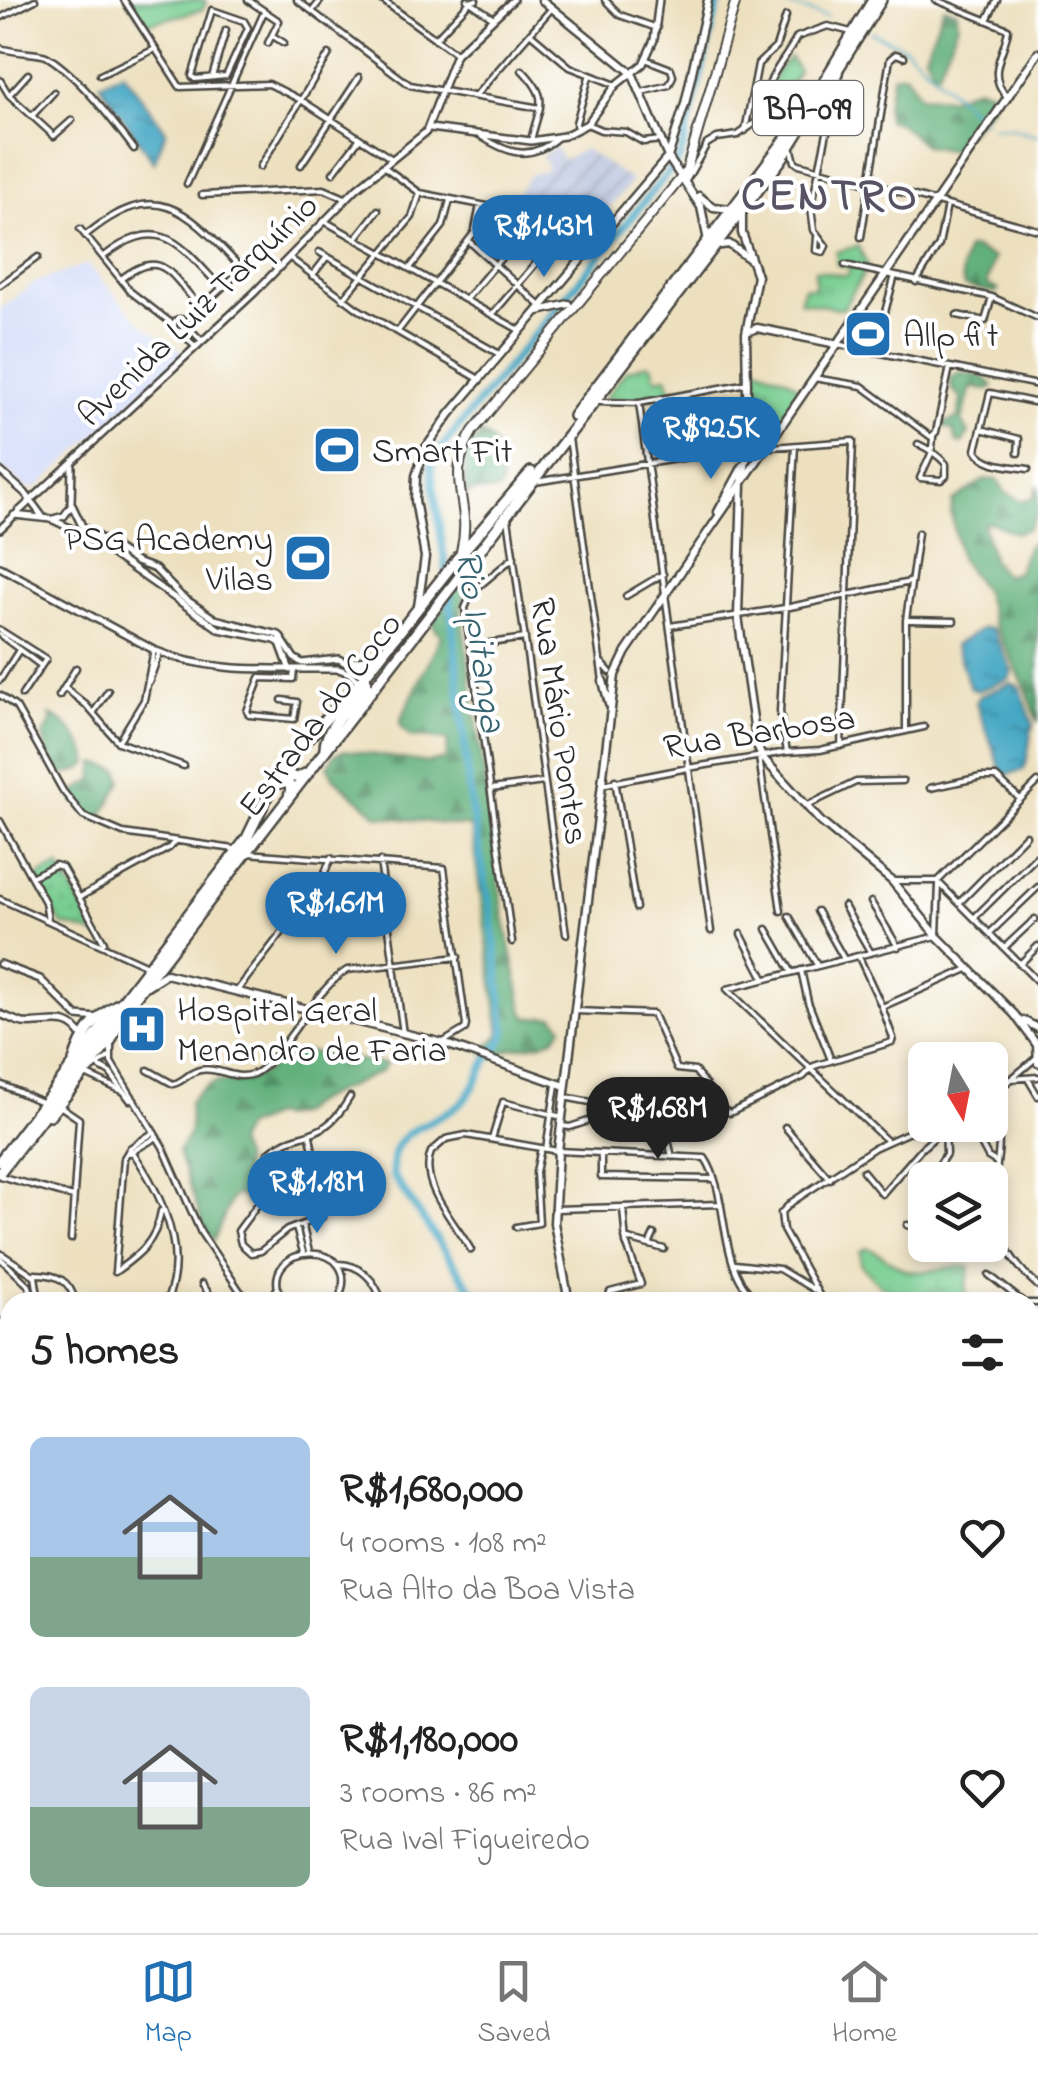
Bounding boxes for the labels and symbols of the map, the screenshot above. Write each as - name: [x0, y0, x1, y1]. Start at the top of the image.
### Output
- road number: BA-099: [753, 81, 863, 135]
- district label: CENTRO: [741, 165, 919, 231]
- street label: Avenida Luiz Tarquínio: [67, 183, 331, 440]
- pin: R$1.43M: [452, 195, 636, 280]
- sports icon: Allp fit: [842, 308, 894, 360]
- place label: Allp fit: [903, 312, 999, 363]
- pin: R$925K: [630, 397, 792, 482]
- sports icon: Smart Fit: [311, 424, 363, 476]
- place label: Smart Fit: [372, 428, 513, 479]
- place label: PSG Academy Vilas: [64, 516, 273, 607]
- sports icon: PSG Academy Vilas: [282, 532, 334, 584]
- water label: Rio Ipitanga: [438, 547, 519, 737]
- street label: Rua Mário Pontes: [515, 595, 600, 848]
- street label: Estrada do Coco: [228, 603, 416, 830]
- street label: Rua Barbosa: [660, 694, 859, 775]
- pin: R$1.61M: [244, 872, 428, 957]
- place label: Hospital Geral Menandro de Faria: [177, 987, 447, 1078]
- hospital icon: Hospital Geral Menandro de Faria: [116, 1003, 168, 1055]
- north arrow: [908, 1042, 1008, 1142]
- pin: R$1.68M: [566, 1077, 750, 1162]
- pin: R$1.18M: [225, 1151, 409, 1236]

